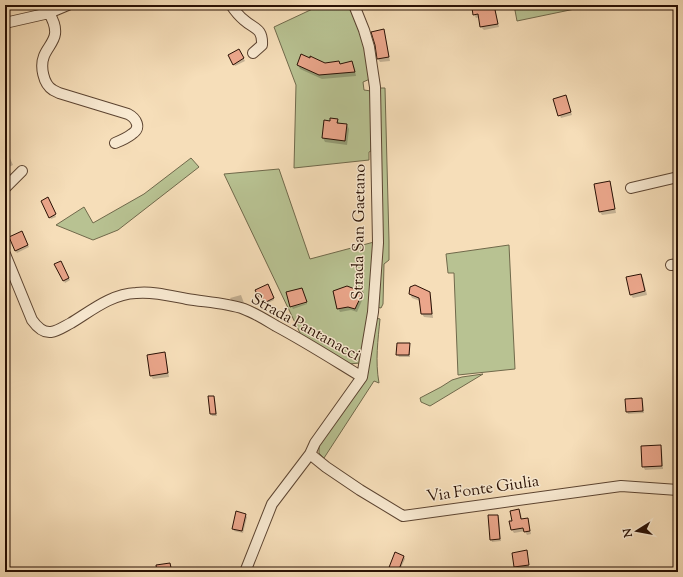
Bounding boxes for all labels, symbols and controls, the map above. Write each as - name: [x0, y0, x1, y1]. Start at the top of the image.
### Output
- street label: Strada San Gaetano: [347, 163, 373, 300]
- street label: Strada Pantanacci: [246, 288, 364, 368]
- street label: Via Fonte Giulia: [425, 471, 541, 509]
- north arrow: [617, 511, 657, 551]
- text: N: [619, 527, 637, 540]

